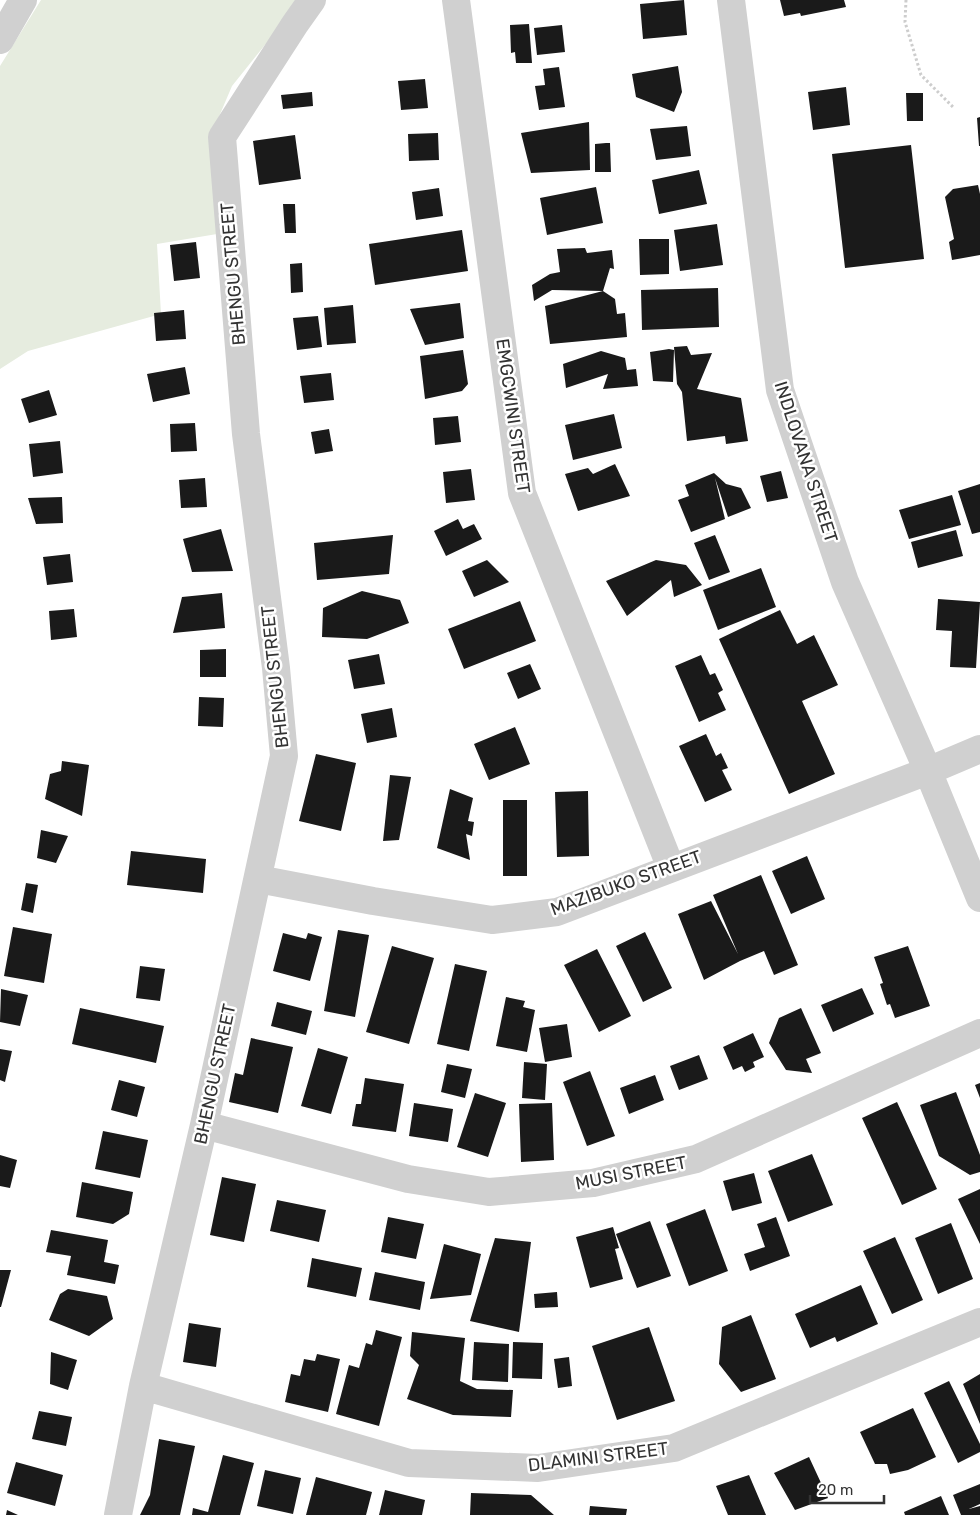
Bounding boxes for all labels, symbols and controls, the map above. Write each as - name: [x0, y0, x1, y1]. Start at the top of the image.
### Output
- street label: BHENGU STREET: [216, 202, 250, 346]
- street label: EMGCWINI STREET: [491, 337, 535, 495]
- street label: INDLOVANA STREET: [769, 378, 843, 546]
- street label: BHENGU STREET: [257, 605, 293, 749]
- street label: MAZIBUKO STREET: [548, 845, 704, 921]
- street label: BHENGU STREET: [189, 1002, 241, 1146]
- street label: MUSI STREET: [573, 1151, 689, 1195]
- street label: DLAMINI STREET: [527, 1437, 669, 1477]
- scale bar: [810, 1472, 884, 1504]
- text: 20 m: [818, 1481, 853, 1499]

